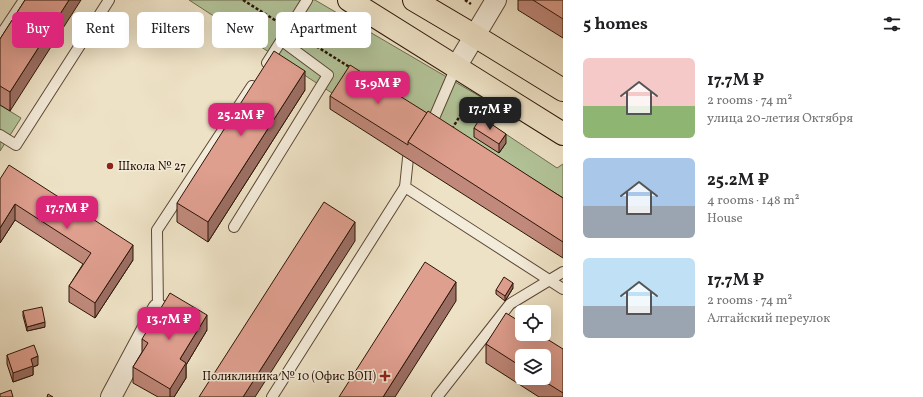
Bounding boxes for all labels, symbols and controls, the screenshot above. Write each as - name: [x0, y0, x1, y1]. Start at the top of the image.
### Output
- chip: Buy: [12, 12, 64, 48]
- chip: Rent: [72, 12, 129, 48]
- chip: Filters: [137, 12, 204, 48]
- chip: New: [212, 12, 268, 48]
- chip: Apartment: [276, 12, 371, 48]
- text: 5 homes: [583, 13, 648, 36]
- icon: filters: [881, 13, 903, 35]
- text: 17.7M ₽: [707, 69, 764, 92]
- pin: 15.9M ₽: [341, 71, 415, 105]
- icon: home: [615, 74, 663, 122]
- text: 15.9M ₽: [355, 75, 401, 93]
- text: 2 rooms · 74 m²: [707, 92, 792, 110]
- pin: 17.7M ₽: [453, 97, 527, 131]
- text: 17.7M ₽: [468, 101, 512, 119]
- pin: 25.2M ₽: [204, 103, 278, 137]
- text: 25.2M ₽: [217, 107, 265, 125]
- text: улица 20-летия Октября: [707, 110, 853, 128]
- place label: Школа № 27: [118, 159, 186, 175]
- marker: Школа № 27: [105, 161, 115, 171]
- text: 25.2M ₽: [707, 169, 769, 192]
- icon: home: [615, 174, 663, 222]
- text: 4 rooms · 148 m²: [707, 192, 800, 210]
- pin: 17.7M ₽: [30, 196, 104, 230]
- text: 17.7M ₽: [45, 200, 89, 218]
- text: House: [707, 210, 743, 228]
- text: 17.7M ₽: [707, 269, 764, 292]
- icon: home: [615, 274, 663, 322]
- text: 2 rooms · 74 m²: [707, 292, 792, 310]
- map controls: [515, 305, 551, 385]
- button: locate: [515, 305, 551, 341]
- pin: 13.7M ₽: [132, 307, 206, 341]
- text: Алтайский переулок: [707, 310, 830, 328]
- text: 13.7M ₽: [146, 311, 192, 329]
- button: layers: [515, 349, 551, 385]
- place label: Поликлиника № 10 (Офис ВОП): [202, 369, 376, 385]
- marker: Поликлиника № 10 (Офис ВОП): [379, 370, 391, 382]

